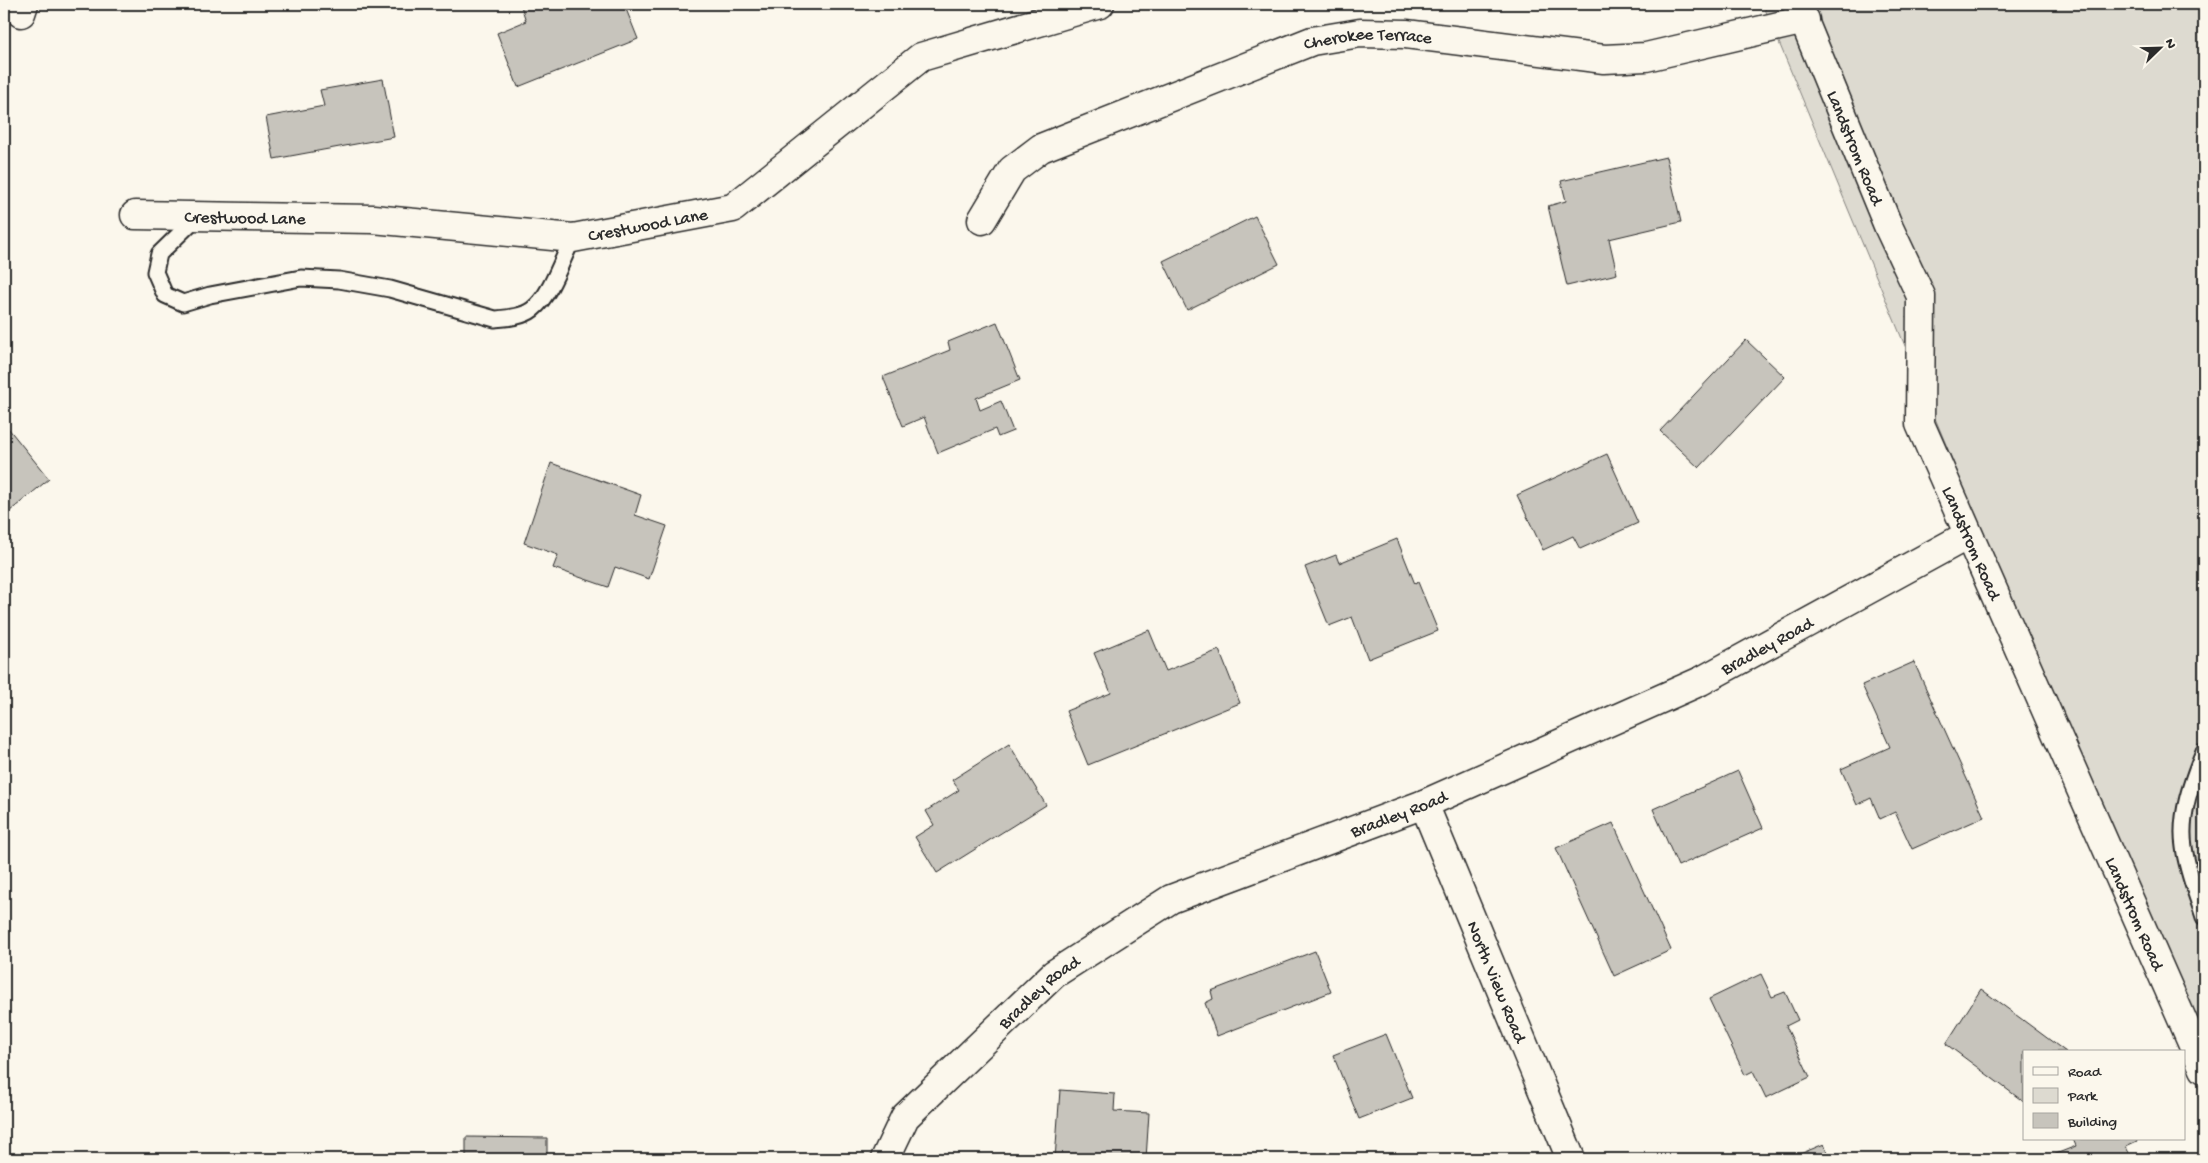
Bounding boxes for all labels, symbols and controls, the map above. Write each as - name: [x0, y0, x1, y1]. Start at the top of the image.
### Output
- north arrow: [2136, 22, 2186, 72]
- street label: Cherokee Terrace: [1301, 24, 1434, 56]
- text: N: [2160, 36, 2179, 51]
- street label: Landstrom Road: [1821, 88, 1887, 210]
- street label: Crestwood Lane: [587, 205, 710, 248]
- street label: Crestwood Lane: [184, 208, 306, 231]
- street label: Landstrom Road: [1936, 484, 2005, 605]
- street label: Bradley Road: [1717, 613, 1819, 681]
- street label: Bradley Road: [1347, 786, 1452, 844]
- street label: Landstrom Road: [2099, 854, 2168, 976]
- street label: North View Road: [1461, 918, 1530, 1048]
- street label: Bradley Road: [994, 951, 1086, 1035]
- legend: [2023, 1050, 2186, 1140]
- text: Road: [2068, 1064, 2102, 1082]
- text: Park: [2067, 1088, 2098, 1106]
- text: Building: [2067, 1114, 2117, 1132]

